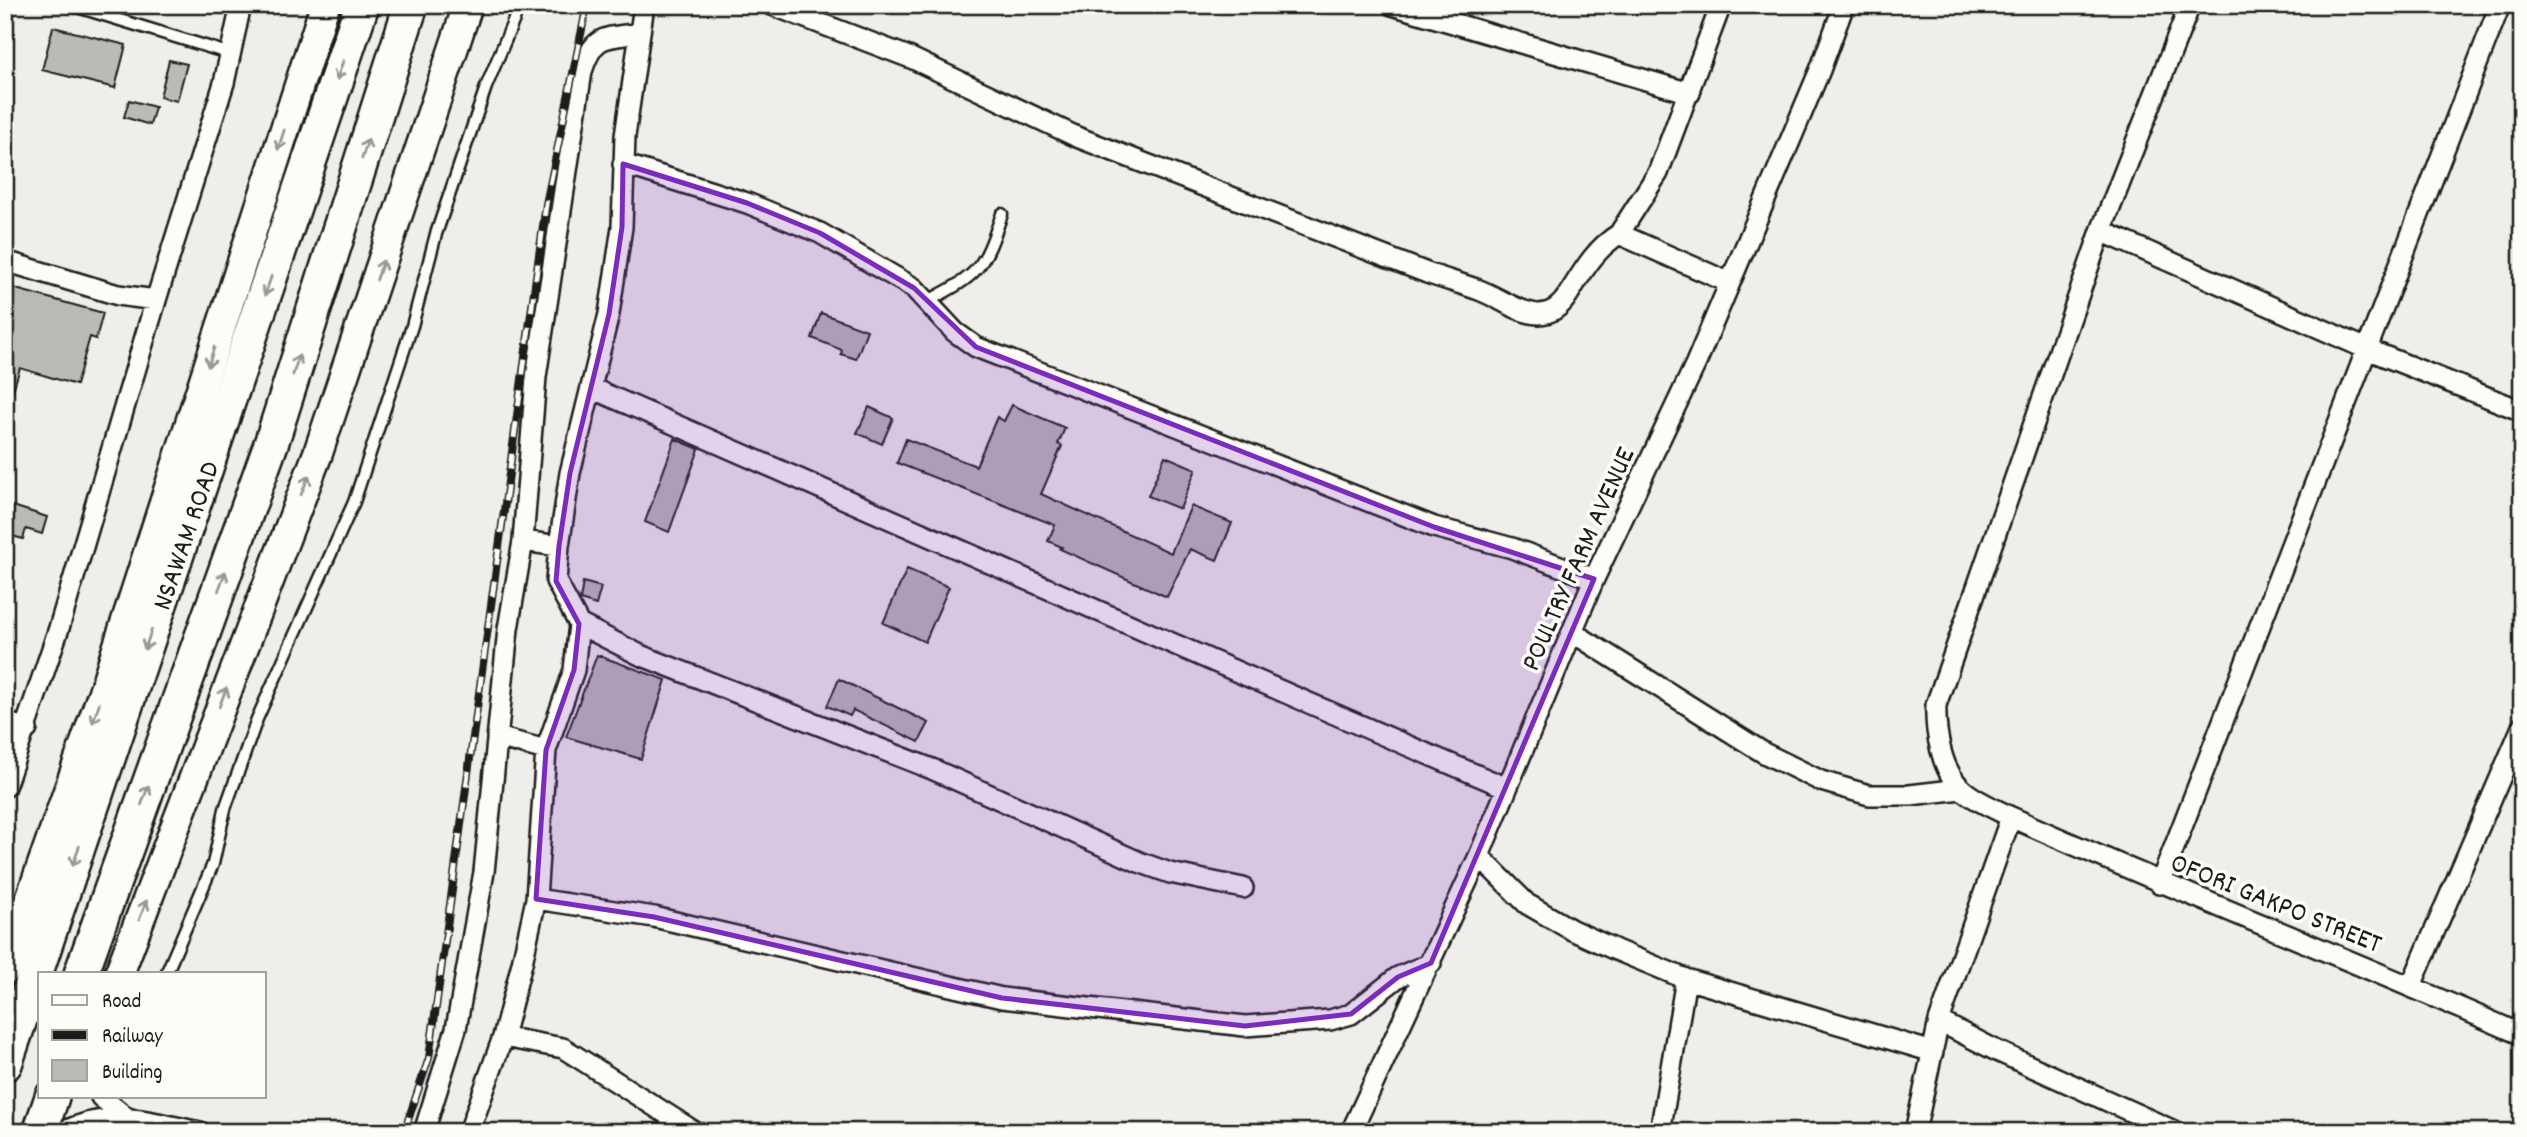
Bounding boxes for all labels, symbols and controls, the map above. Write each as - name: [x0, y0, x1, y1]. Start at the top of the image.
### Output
- one-way arrow: [333, 59, 346, 81]
- one-way arrow: [274, 129, 287, 151]
- one-way arrow: [360, 138, 372, 160]
- one-way arrow: [375, 260, 387, 282]
- one-way arrow: [261, 274, 273, 296]
- one-way arrow: [204, 345, 216, 367]
- one-way arrow: [291, 355, 303, 377]
- street label: POULTRY FARM AVENUE: [1513, 442, 1648, 678]
- street label: NSAWAM ROAD: [145, 457, 233, 616]
- one-way arrow: [299, 475, 312, 496]
- one-way arrow: [217, 570, 229, 592]
- one-way arrow: [141, 629, 153, 651]
- one-way arrow: [218, 687, 230, 709]
- one-way arrow: [88, 701, 101, 723]
- one-way arrow: [140, 784, 152, 806]
- one-way arrow: [68, 845, 81, 867]
- street label: OFORI GAKPO STREET: [2163, 845, 2387, 966]
- one-way arrow: [138, 900, 150, 922]
- legend: [38, 972, 266, 1098]
- text: Road: [102, 988, 141, 1018]
- text: Railway: [102, 1023, 163, 1053]
- text: Building: [102, 1059, 162, 1089]

